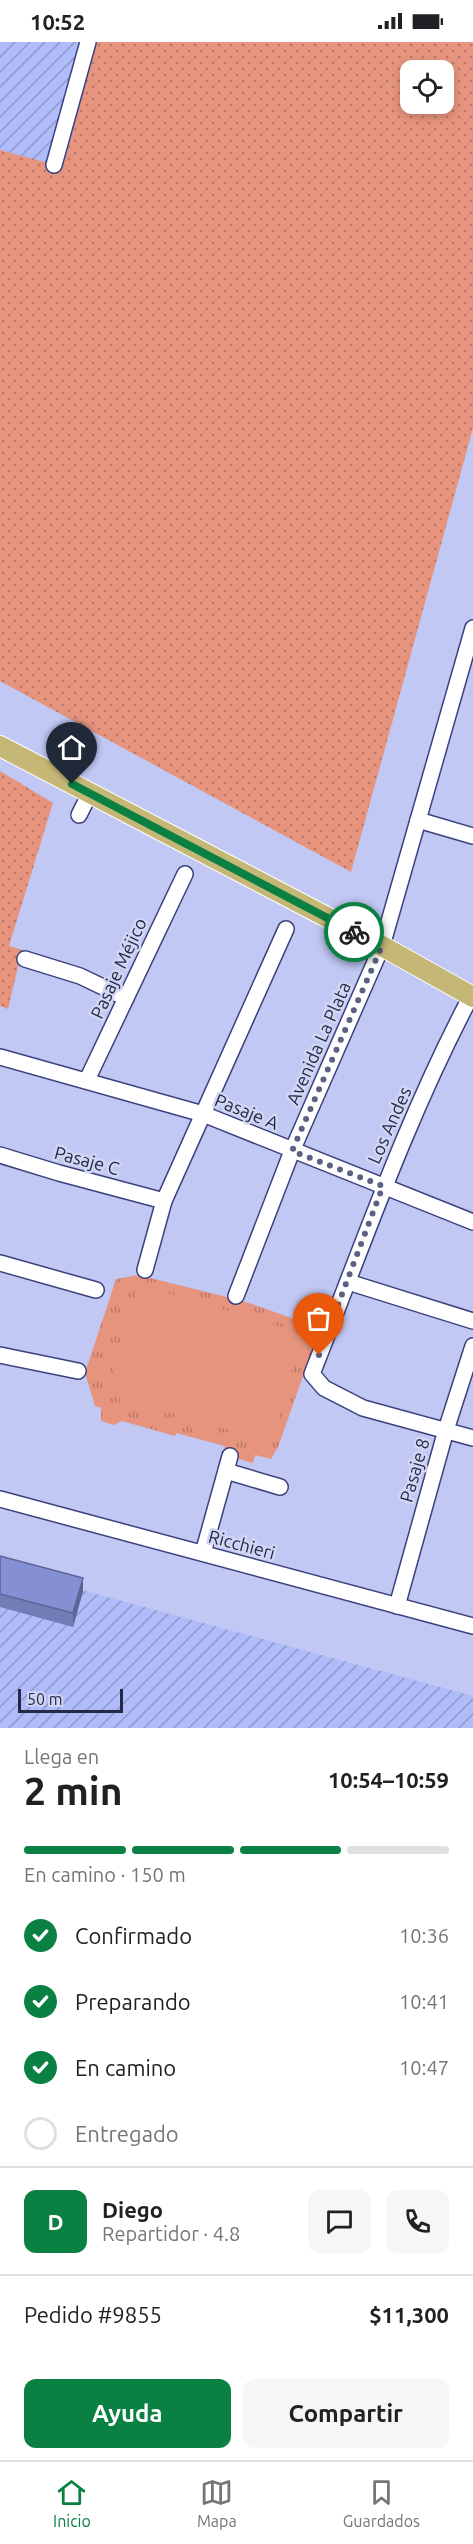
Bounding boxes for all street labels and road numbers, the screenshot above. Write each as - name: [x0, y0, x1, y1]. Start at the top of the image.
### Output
- street label: Pasaje Méjico: [86, 915, 150, 1021]
- street label: Avenida La Plata: [282, 978, 354, 1108]
- street label: Los Andes: [363, 1083, 415, 1166]
- street label: Pasaje A: [212, 1089, 282, 1133]
- street label: Pasaje C: [52, 1142, 122, 1178]
- street label: Pasaje 8: [395, 1436, 433, 1504]
- street label: Ricchieri: [207, 1526, 277, 1562]

